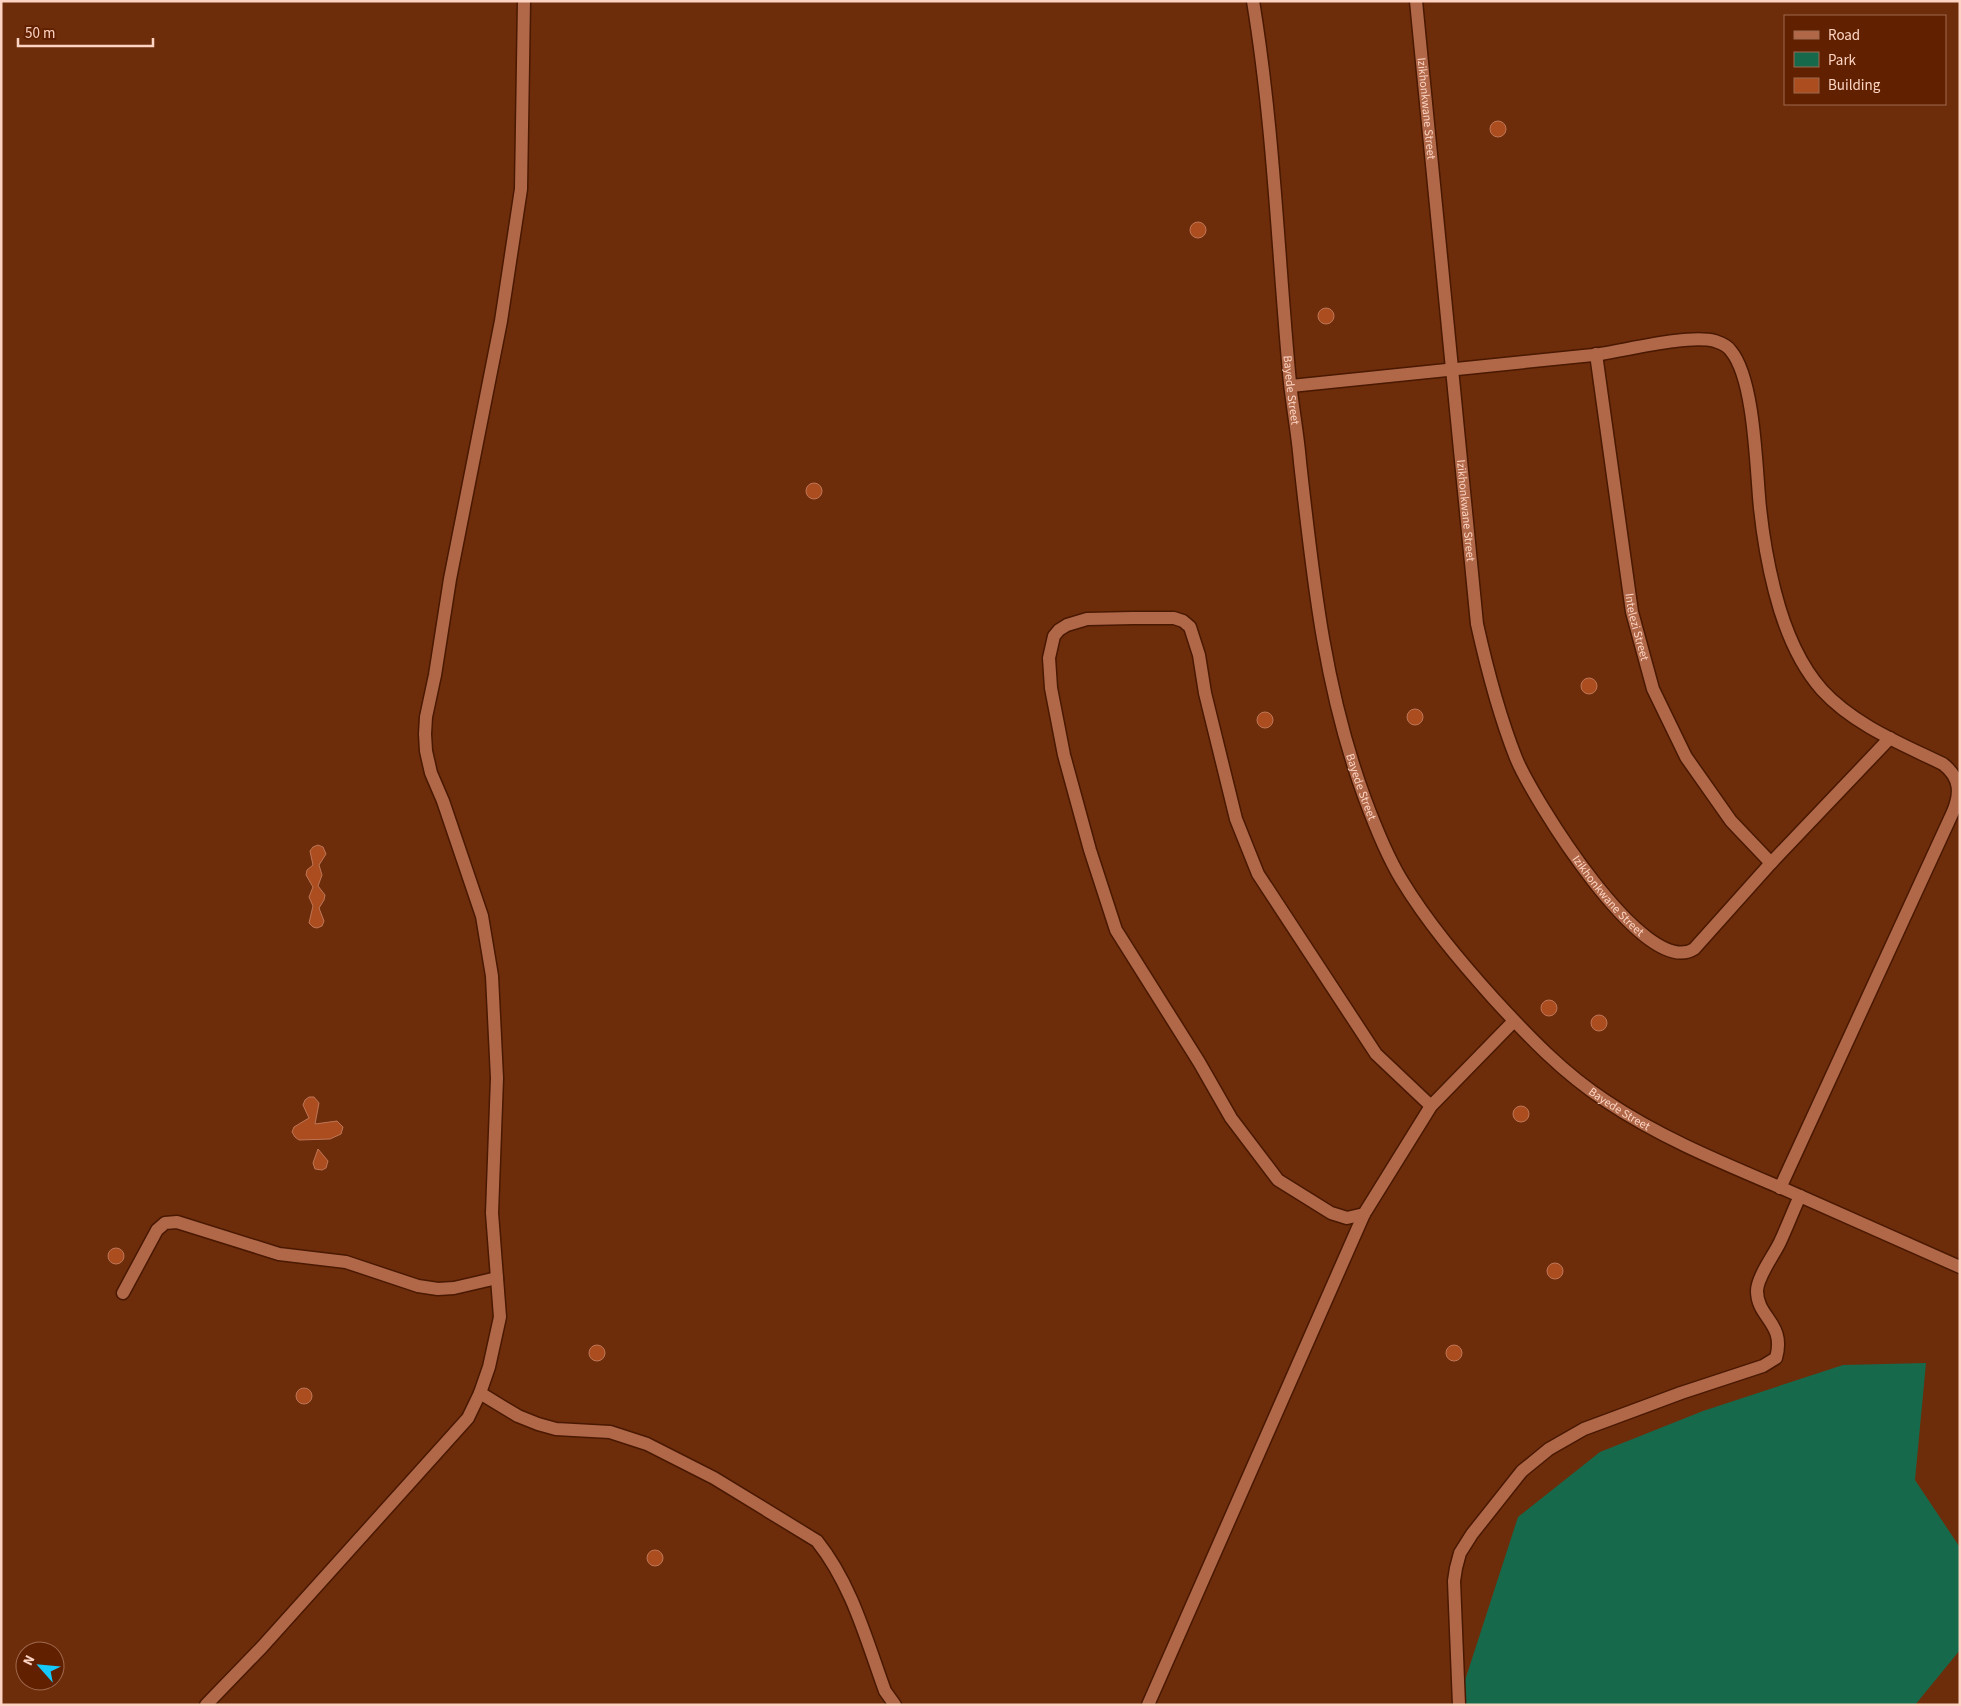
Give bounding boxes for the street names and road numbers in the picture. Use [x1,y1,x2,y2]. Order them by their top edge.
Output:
street label: Izikhonkwane Street [1413,57,1439,160]
street label: Bayede Street [1279,355,1304,426]
street label: Izikhonkwane Street [1452,459,1479,562]
street label: Intelezi Street [1620,592,1653,663]
street label: Bayede Street [1341,752,1380,823]
street label: Izikhonkwane Street [1568,852,1648,941]
street label: Bayede Street [1585,1084,1653,1135]

